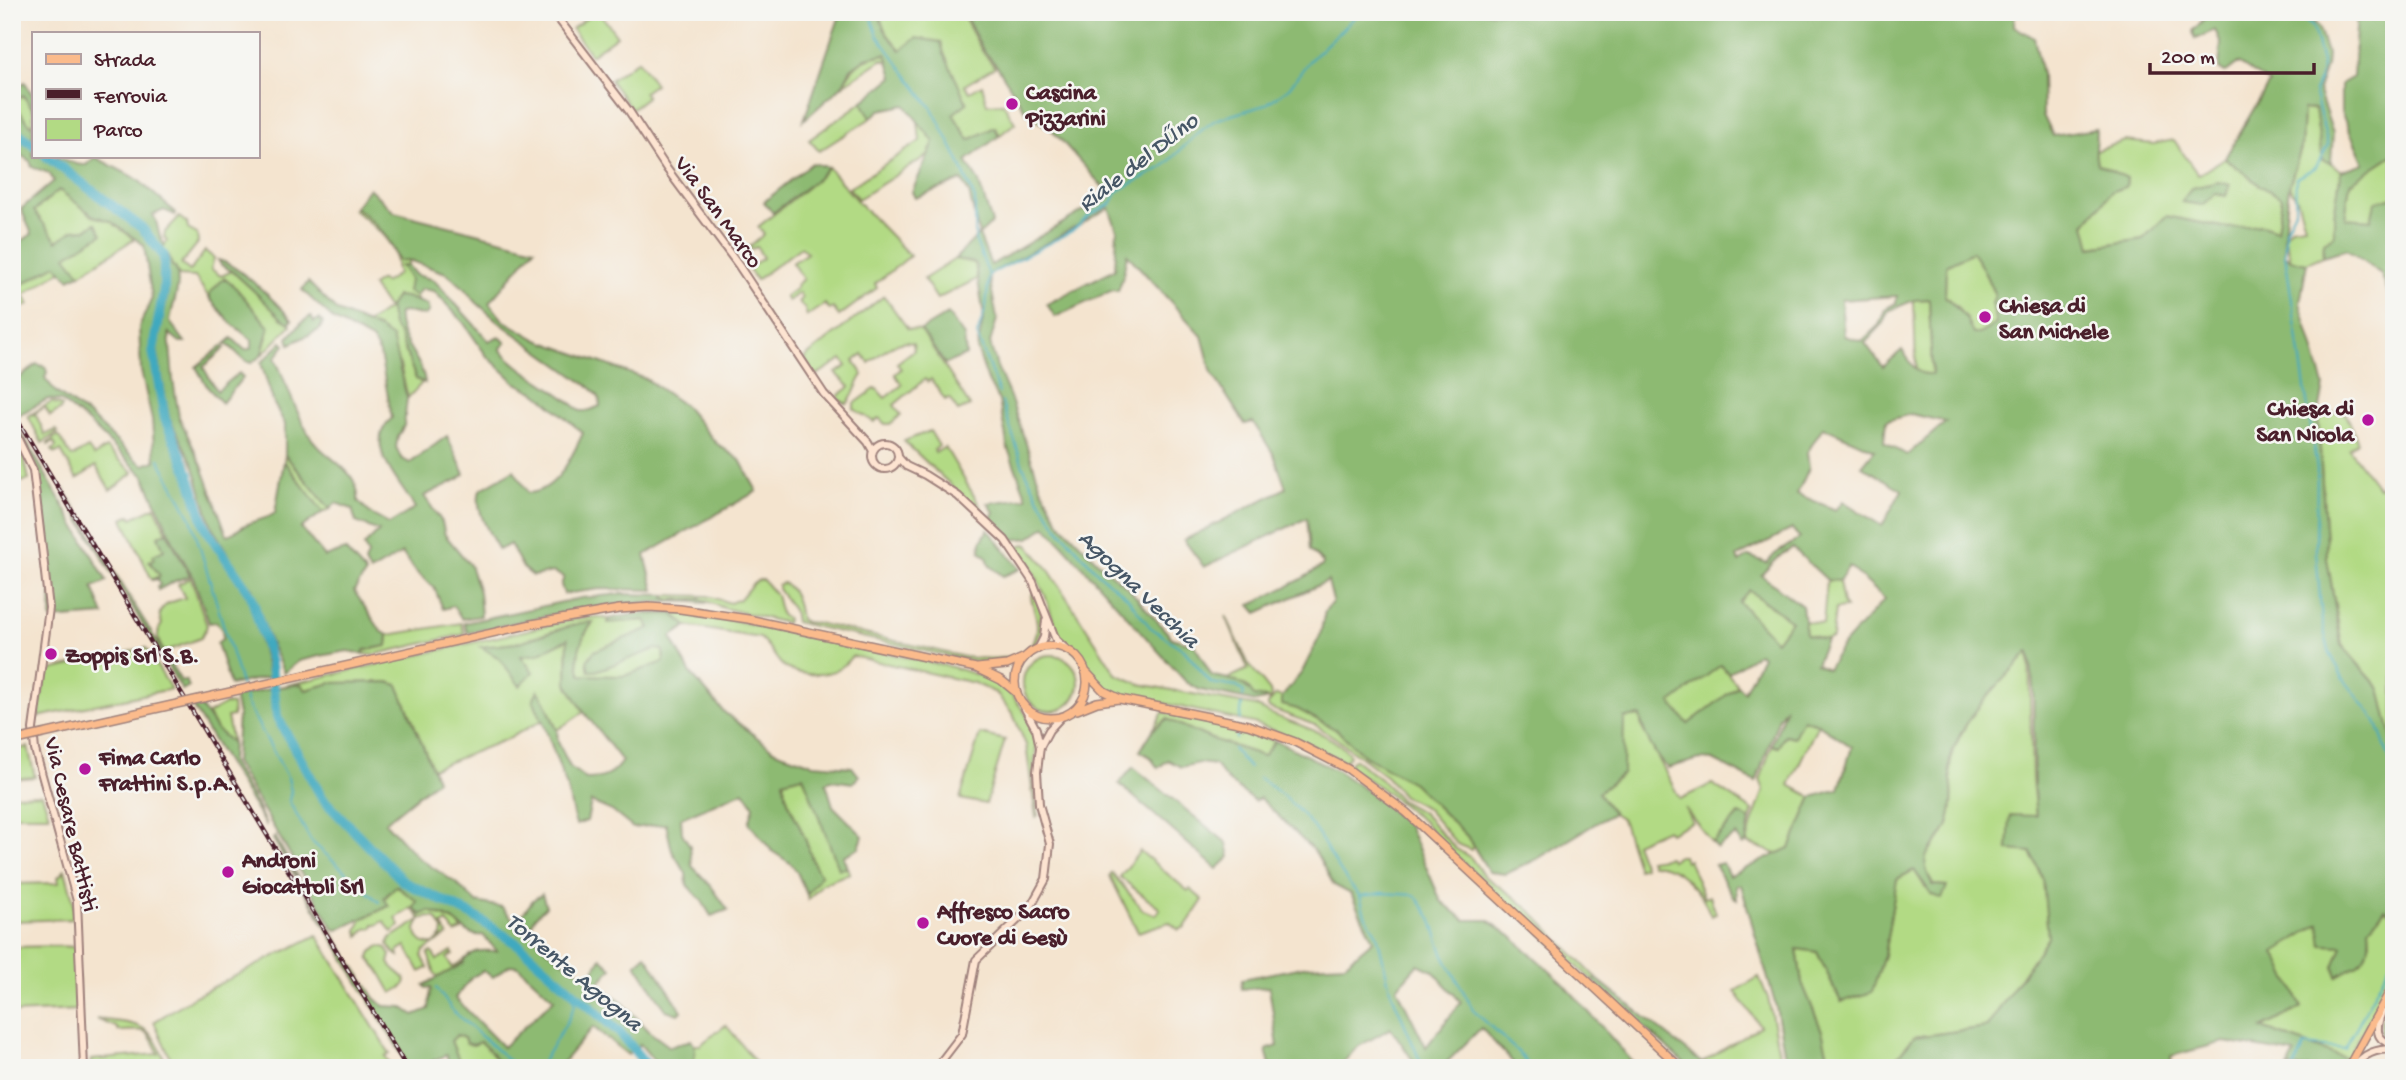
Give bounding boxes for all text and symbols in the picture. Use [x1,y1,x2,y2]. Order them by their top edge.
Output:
legend [32,32,259,158]
scale bar [2150,32,2315,76]
text: 200 m [2161,47,2215,72]
text: Strada [94,50,157,75]
place label: Cascina Pizzarini [1024,81,1106,134]
text: Ferrovia [93,86,168,111]
marker: Cascina Pizzarini [1004,96,1020,112]
water label: Riale del Dűno [1073,107,1206,220]
text: Parco [93,120,143,145]
street label: Via San Marco [667,151,767,275]
place label: Chiesa di San Michele [1999,294,2110,347]
marker: Chiesa di San Michele [1977,309,1993,325]
place label: Chiesa di San Nicola [2257,397,2355,450]
marker: Chiesa di San Nicola [2360,412,2376,428]
water label: Agogna Vecchia [1071,525,1206,657]
place label: Zoppis Srl S.B. [65,644,200,671]
marker: Zoppis Srl S.B. [43,646,59,662]
street label: Via Cesare Battisti [36,734,103,915]
place label: Fima Carlo Frattini S.p.A. [98,746,234,799]
marker: Fima Carlo Frattini S.p.A. [77,761,93,777]
place label: Androni Giocattoli Srl [241,849,364,902]
marker: Androni Giocattoli Srl [220,864,236,880]
place label: Affresco Sacro Cuore di Gesù [936,900,1070,953]
water label: Torrente Agogna [499,908,648,1040]
marker: Affresco Sacro Cuore di Gesù [915,915,931,931]

